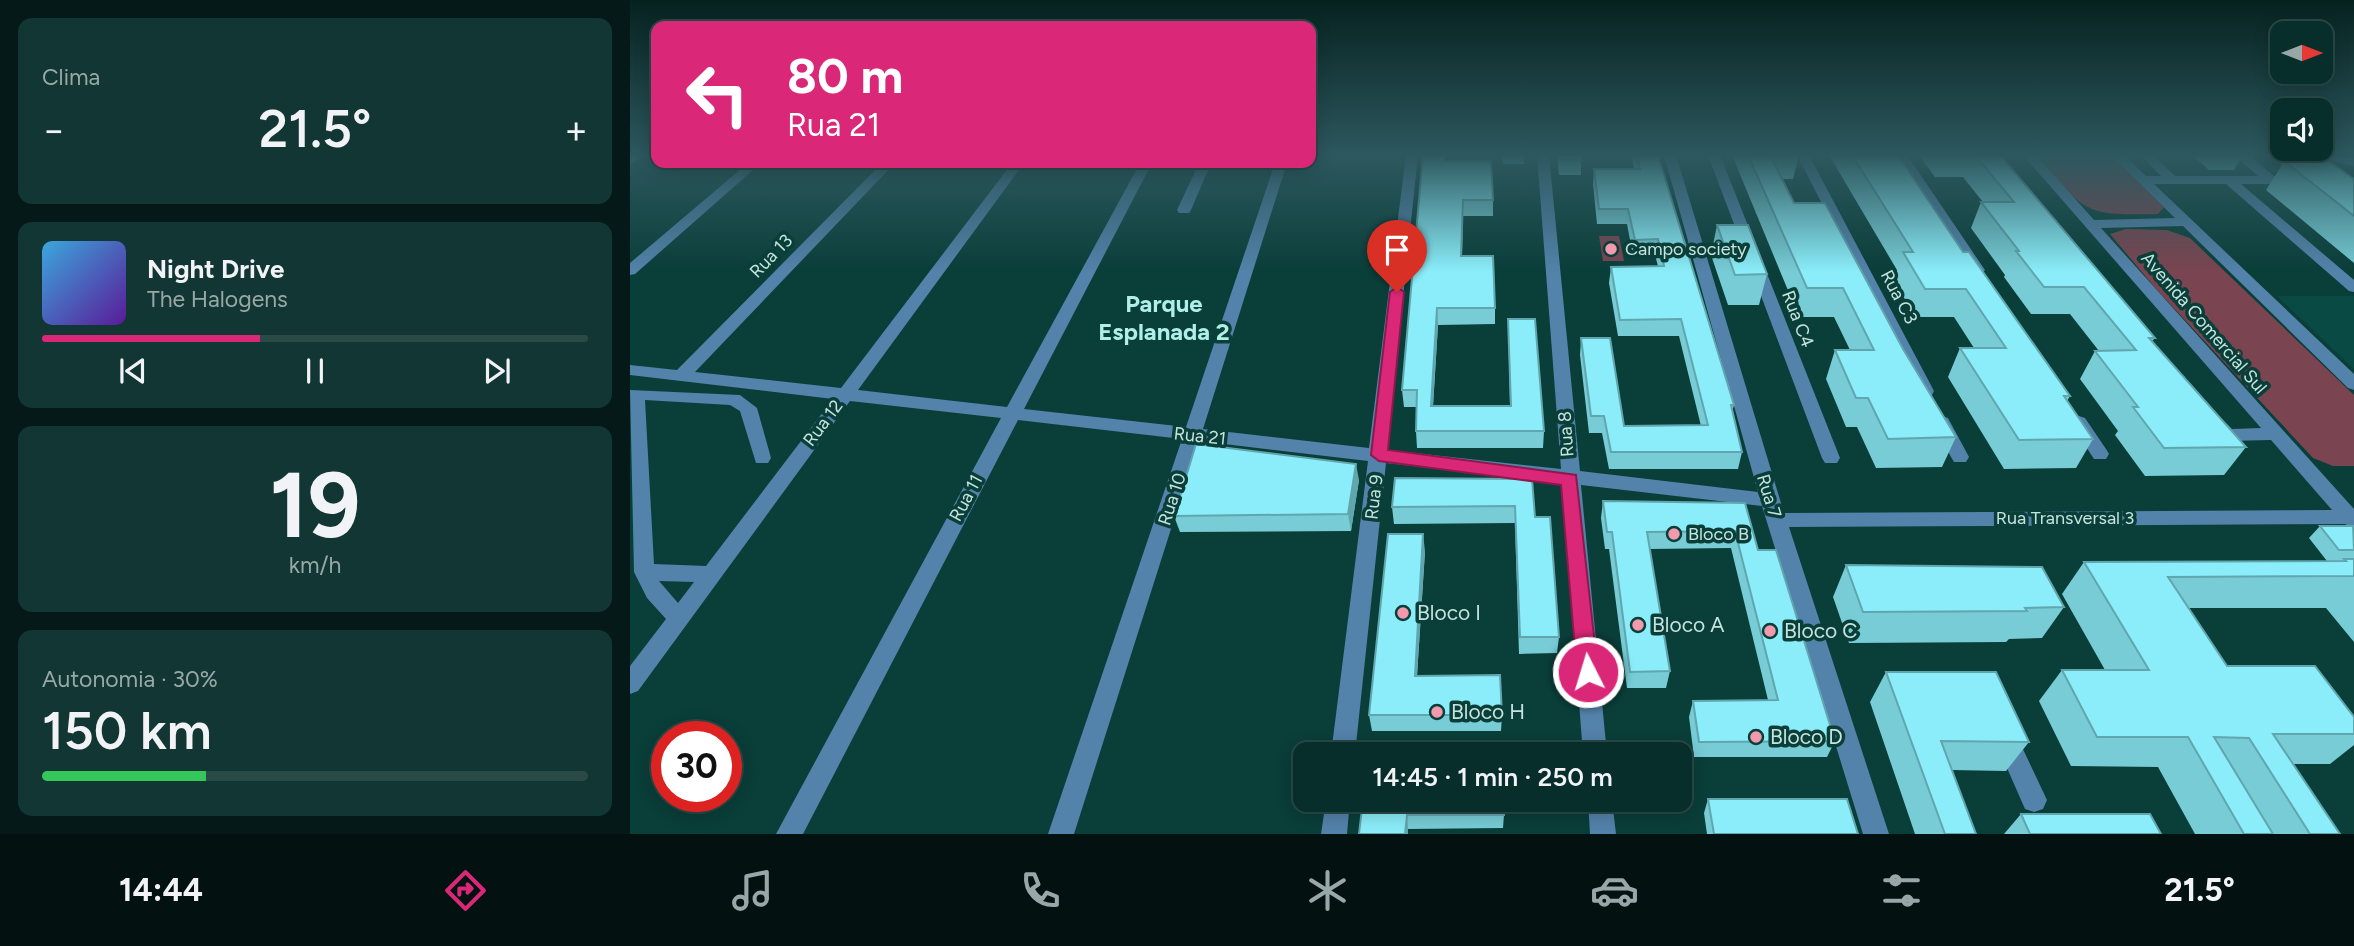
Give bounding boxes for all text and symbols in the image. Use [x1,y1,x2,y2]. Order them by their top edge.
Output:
north arrow [2270,21,2333,84]
map controls [2270,21,2333,161]
text: 80 m [787,46,903,105]
icon: left [672,49,763,140]
text: Clima [42,63,100,91]
text: 21.5° [258,98,372,160]
button: sound [2270,98,2333,161]
text: Rua 21 [787,106,880,144]
text: − [42,107,66,153]
text: + [564,107,588,153]
pin [1367,220,1427,292]
street label: Rua 13 [745,230,797,282]
icon: arrive [1378,231,1416,269]
place label: Campo society [1625,238,1747,260]
marker: Campo society [1603,241,1619,257]
street label: Avenida Comercial Sul [2136,248,2272,398]
text: Night Drive [147,253,284,285]
street label: Rua C3 [1876,266,1922,328]
text: The Halogens [147,285,288,313]
street label: Rua C4 [1777,287,1819,351]
district label: Parque Esplanada 2 [1098,289,1230,346]
icon: previous [114,352,152,390]
icon: pause [296,352,334,390]
icon: next [478,352,516,390]
street label: Rua 12 [798,395,848,451]
street label: Rua 8 [1553,410,1579,458]
street label: Rua 21 [1173,422,1227,450]
text: 19 [269,451,361,560]
street label: Rua 10 [1153,470,1191,528]
street label: Rua 11 [945,471,987,525]
street label: Rua 7 [1752,471,1786,521]
street label: Rua 9 [1360,473,1388,521]
street label: Rua Transversal 3 [1996,507,2134,529]
place label: Bloco B [1688,523,1749,545]
marker: Bloco B [1666,526,1682,542]
text: km/h [289,551,341,579]
place label: Bloco I [1417,600,1481,625]
marker: Bloco I [1395,605,1411,621]
place label: Bloco A [1652,612,1725,637]
marker: Bloco A [1630,617,1646,633]
place label: Bloco C [1784,618,1858,643]
marker: Bloco C [1762,623,1778,639]
position arrow [1551,635,1625,709]
text: Autonomia · 30% [42,665,218,693]
place label: Bloco H [1451,699,1525,724]
text: 150 km [42,700,212,762]
marker: Bloco H [1429,704,1445,720]
speed limit sign: 30 [651,721,742,812]
place label: Bloco D [1770,724,1843,749]
marker: Bloco D [1748,729,1764,745]
text: 14:45 · 1 min · 250 m [1372,761,1613,793]
icon: directions [441,866,490,915]
icon: music [728,866,777,915]
icon: phone [1016,866,1065,915]
icon: climate [1303,866,1352,915]
icon: car [1590,866,1639,915]
icon: filters [1877,866,1926,915]
text: 14:44 [119,871,203,909]
text: 21.5° [2164,871,2235,909]

